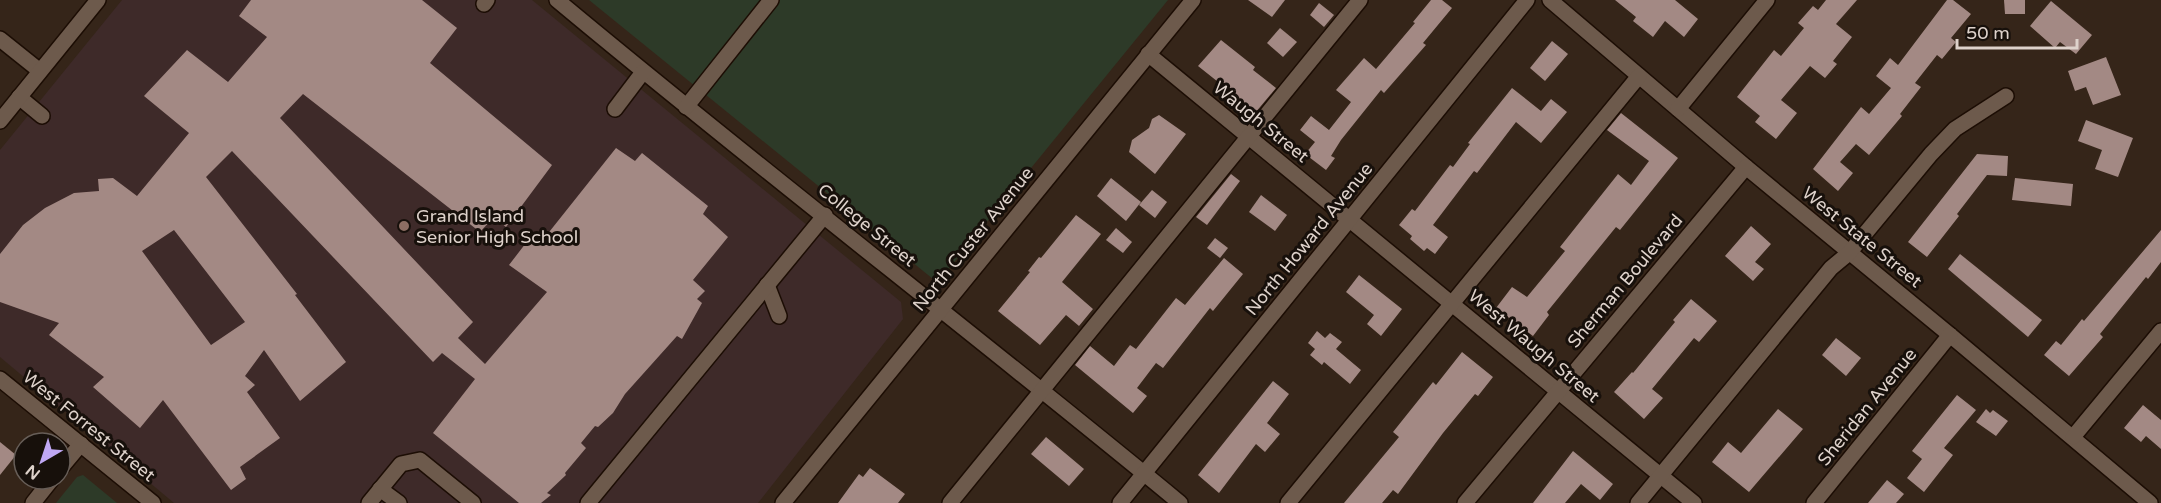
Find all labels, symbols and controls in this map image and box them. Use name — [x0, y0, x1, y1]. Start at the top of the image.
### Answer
scale bar — [1957, 12, 2077, 50]
text: 50 m — [1966, 22, 2010, 44]
street label: Waugh Street — [1209, 77, 1313, 167]
street label: North Howard Avenue — [1241, 158, 1377, 320]
street label: North Custer Avenue — [908, 162, 1038, 316]
street label: College Street — [813, 179, 921, 271]
street label: West State Street — [1797, 182, 1927, 292]
place label: Grand Island Senior High School — [416, 205, 578, 248]
street label: Sherman Boulevard — [1563, 210, 1687, 352]
marker: Grand Island Senior High School — [397, 219, 411, 233]
street label: West Waugh Street — [1464, 285, 1604, 407]
street label: Sheridan Avenue — [1813, 344, 1921, 470]
street label: West Forrest Street — [18, 366, 160, 486]
north arrow — [12, 431, 72, 491]
text: N — [22, 460, 44, 484]

